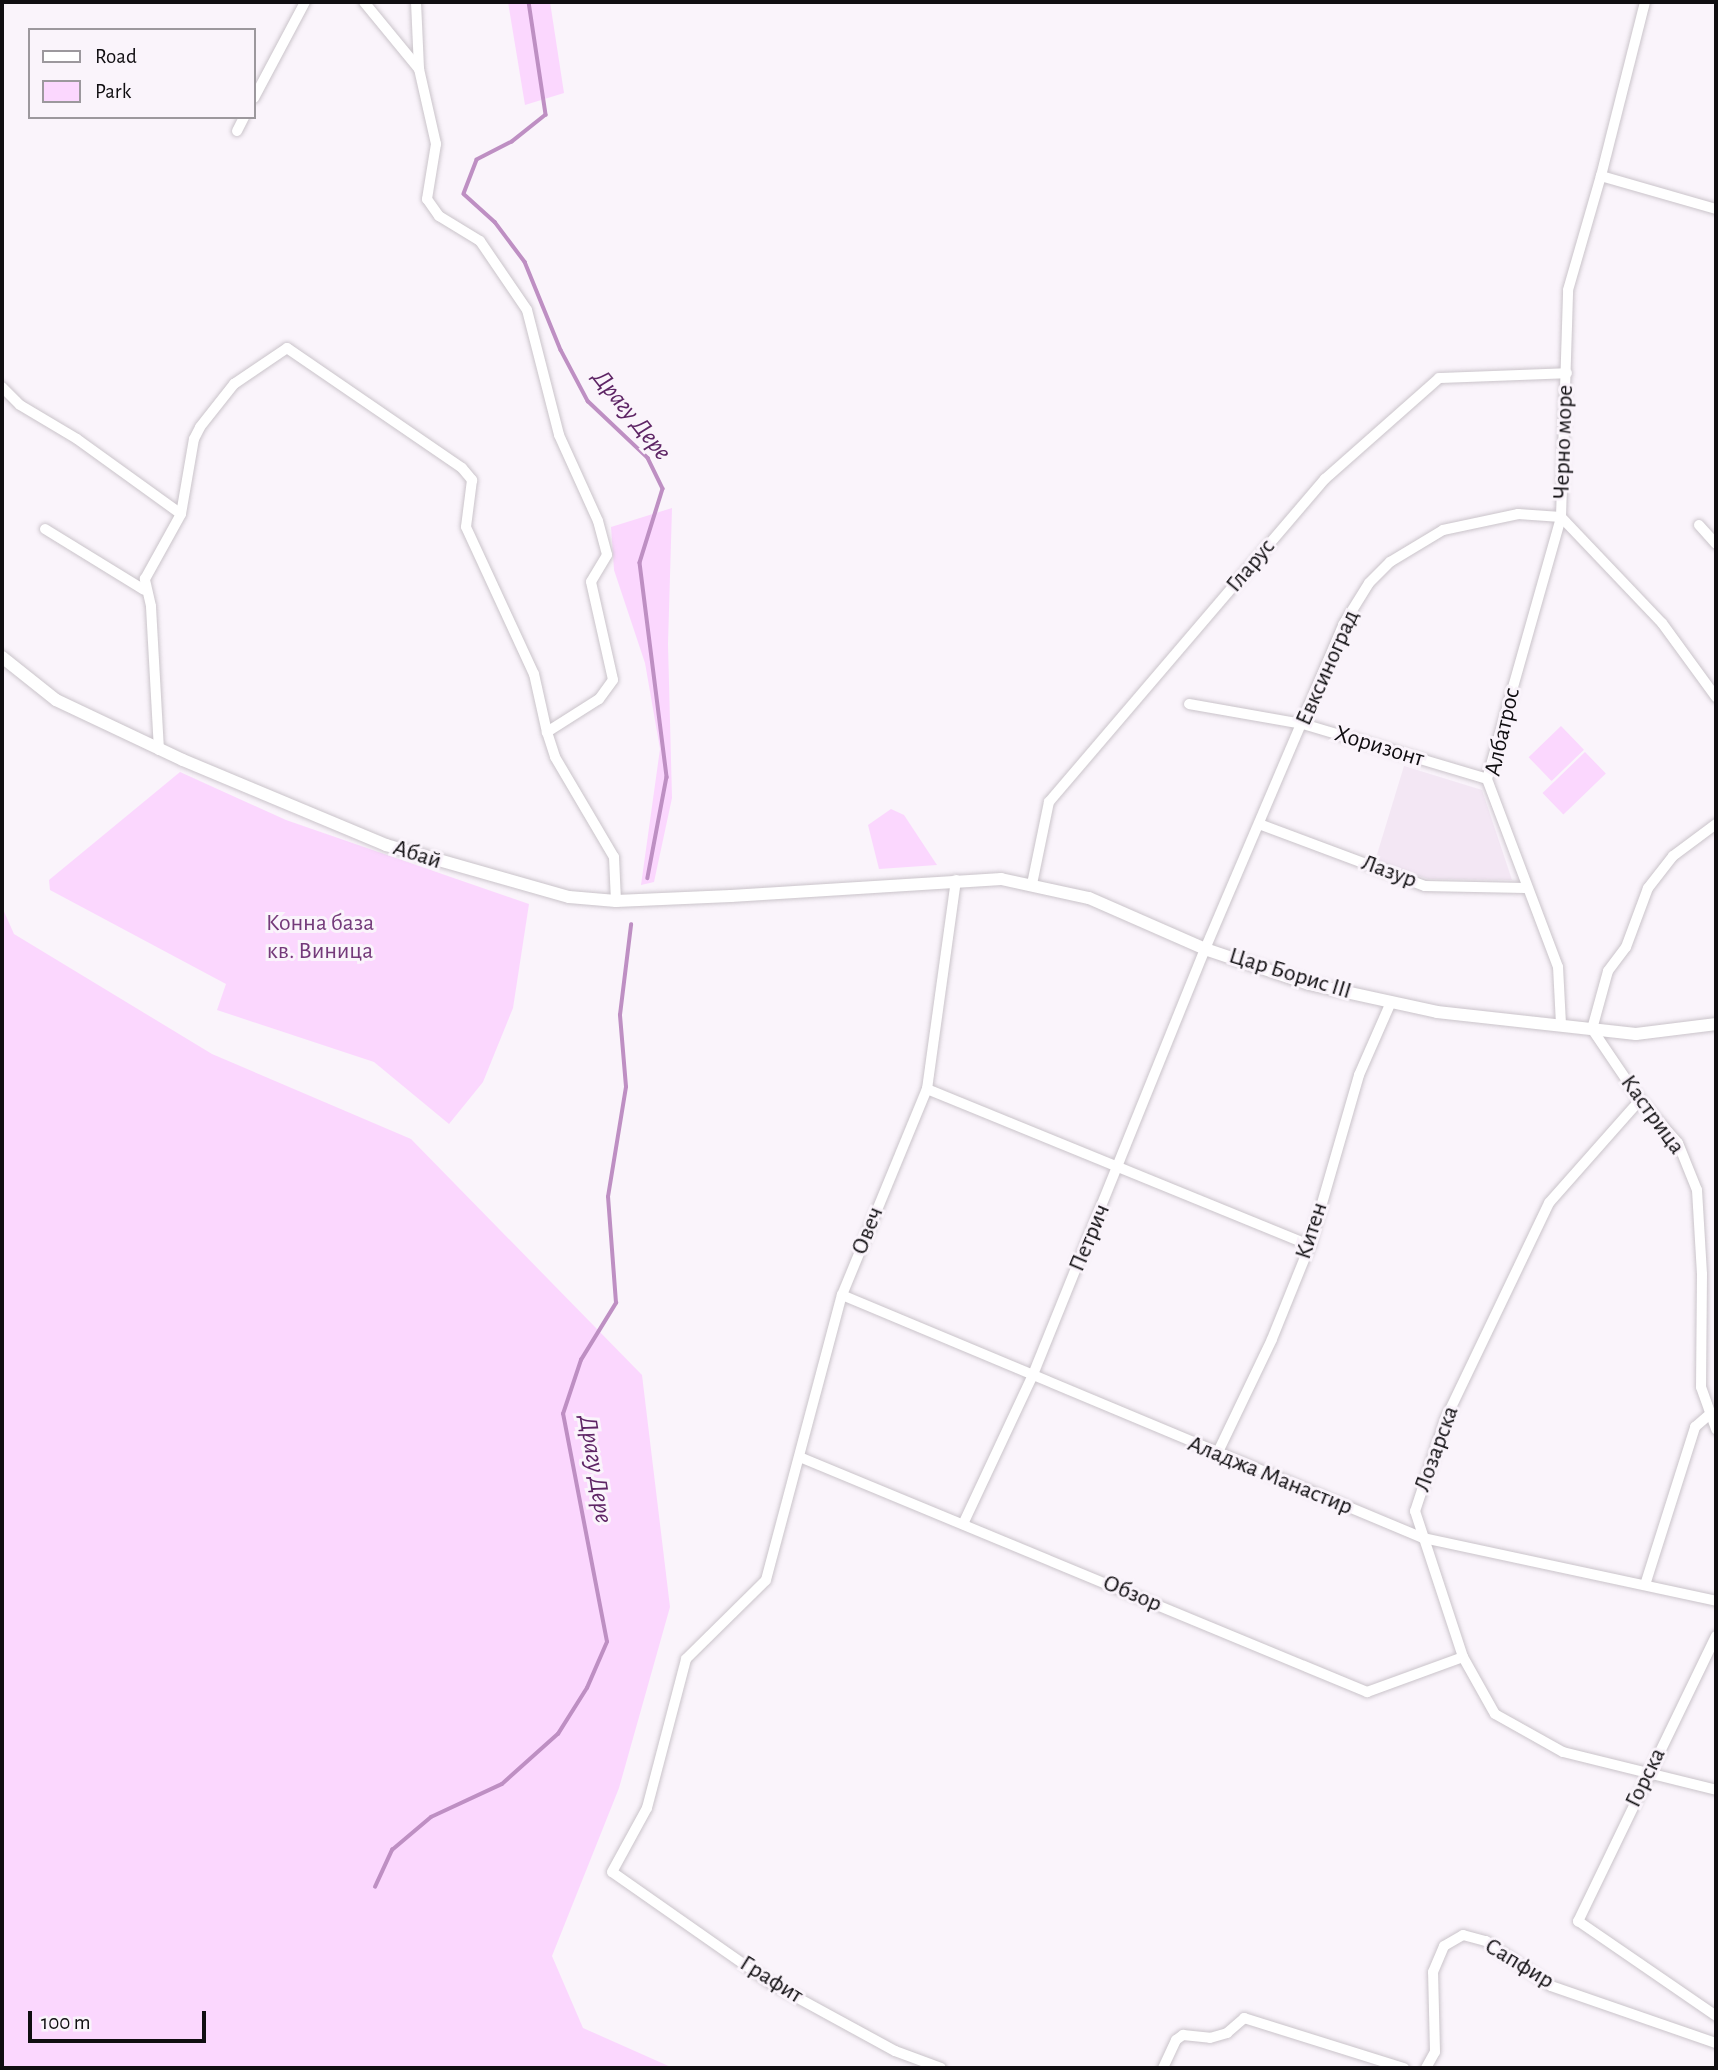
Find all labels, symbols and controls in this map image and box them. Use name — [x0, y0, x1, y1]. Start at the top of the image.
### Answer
legend — [28, 28, 256, 119]
text: Road — [95, 46, 137, 67]
text: Park — [95, 81, 131, 102]
water label: Драгу Дере — [585, 363, 677, 467]
street label: Черно море — [1548, 384, 1580, 500]
street label: Гларус — [1220, 533, 1282, 599]
street label: Евксиноград — [1290, 606, 1366, 730]
street label: Албатрос — [1479, 685, 1527, 779]
street label: Хоризонт — [1331, 720, 1427, 774]
street label: Абай — [389, 834, 445, 876]
street label: Лазур — [1357, 849, 1421, 895]
park label: Конна база кв. Виница — [266, 910, 374, 966]
street label: Цар Борис III — [1225, 942, 1355, 1006]
street label: Кастрица — [1613, 1070, 1691, 1160]
street label: Китен — [1289, 1199, 1335, 1263]
street label: Петрич — [1063, 1200, 1117, 1276]
street label: Овеч — [845, 1203, 891, 1259]
street label: Лозарска — [1408, 1402, 1466, 1496]
water label: Драгу Дере — [571, 1413, 619, 1525]
street label: Аладжа Манастир — [1183, 1430, 1357, 1522]
street label: Обзор — [1098, 1569, 1166, 1619]
street label: Горска — [1619, 1743, 1673, 1813]
street label: Сапфир — [1479, 1932, 1559, 1996]
street label: Графит — [734, 1949, 808, 2011]
scale bar — [32, 1996, 210, 2040]
text: 100 m — [41, 2012, 91, 2033]

